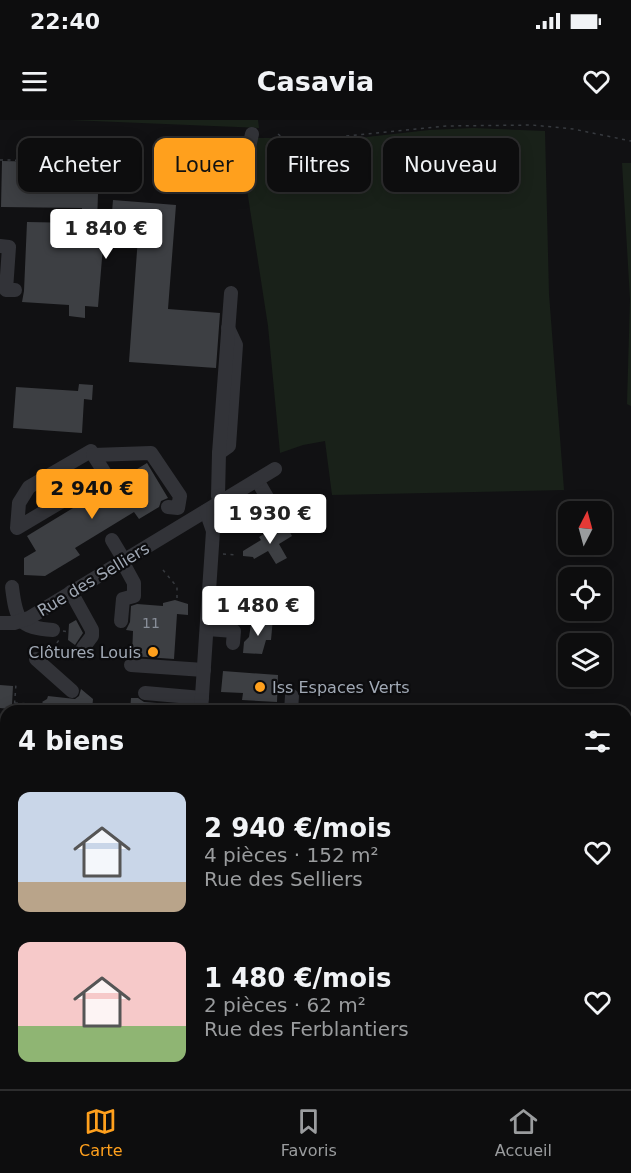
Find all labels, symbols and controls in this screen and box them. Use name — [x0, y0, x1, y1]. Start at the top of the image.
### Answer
text: 22:40 — [30, 9, 100, 34]
icon: menu — [18, 65, 51, 98]
icon: heart — [580, 65, 613, 98]
text: Casavia — [257, 66, 374, 97]
chip: Acheter — [18, 138, 142, 192]
chip: Louer — [154, 138, 255, 192]
chip: Filtres — [267, 138, 371, 192]
chip: Nouveau — [383, 138, 519, 192]
pin: 1 840 € — [51, 209, 161, 260]
text: 1 840 € — [64, 216, 148, 240]
pin: 2 940 € — [37, 469, 147, 520]
text: 2 940 € — [50, 476, 134, 500]
pin: 1 930 € — [215, 494, 325, 545]
text: 1 930 € — [228, 501, 312, 525]
north arrow — [558, 501, 612, 555]
map controls — [558, 501, 612, 687]
street label: Rue des Selliers — [34, 539, 153, 620]
button: locate — [558, 567, 612, 621]
pin: 1 480 € — [203, 586, 313, 637]
text: 1 480 € — [216, 593, 300, 617]
house number: 11 — [142, 615, 160, 631]
button: layers — [558, 633, 612, 687]
place label: Clôtures Louis — [28, 643, 141, 662]
marker: Clôtures Louis — [146, 645, 160, 659]
place label: Iss Espaces Verts — [272, 678, 410, 697]
marker: Iss Espaces Verts — [253, 680, 267, 694]
icon: filters — [581, 725, 614, 758]
text: 4 biens — [18, 726, 124, 756]
text: 2 940 €/mois — [204, 813, 391, 843]
icon: home — [66, 816, 138, 888]
icon: heart — [581, 836, 614, 869]
text: 4 pièces · 152 m² — [204, 843, 378, 867]
text: Rue des Selliers — [204, 867, 363, 891]
text: 1 480 €/mois — [204, 963, 391, 993]
icon: home — [66, 966, 138, 1038]
icon: heart — [581, 986, 614, 1019]
text: 2 pièces · 62 m² — [204, 993, 366, 1017]
text: Rue des Ferblantiers — [204, 1017, 409, 1041]
tab: Carte — [79, 1105, 123, 1160]
tab: Favoris — [281, 1105, 337, 1160]
tab: Accueil — [495, 1105, 552, 1160]

